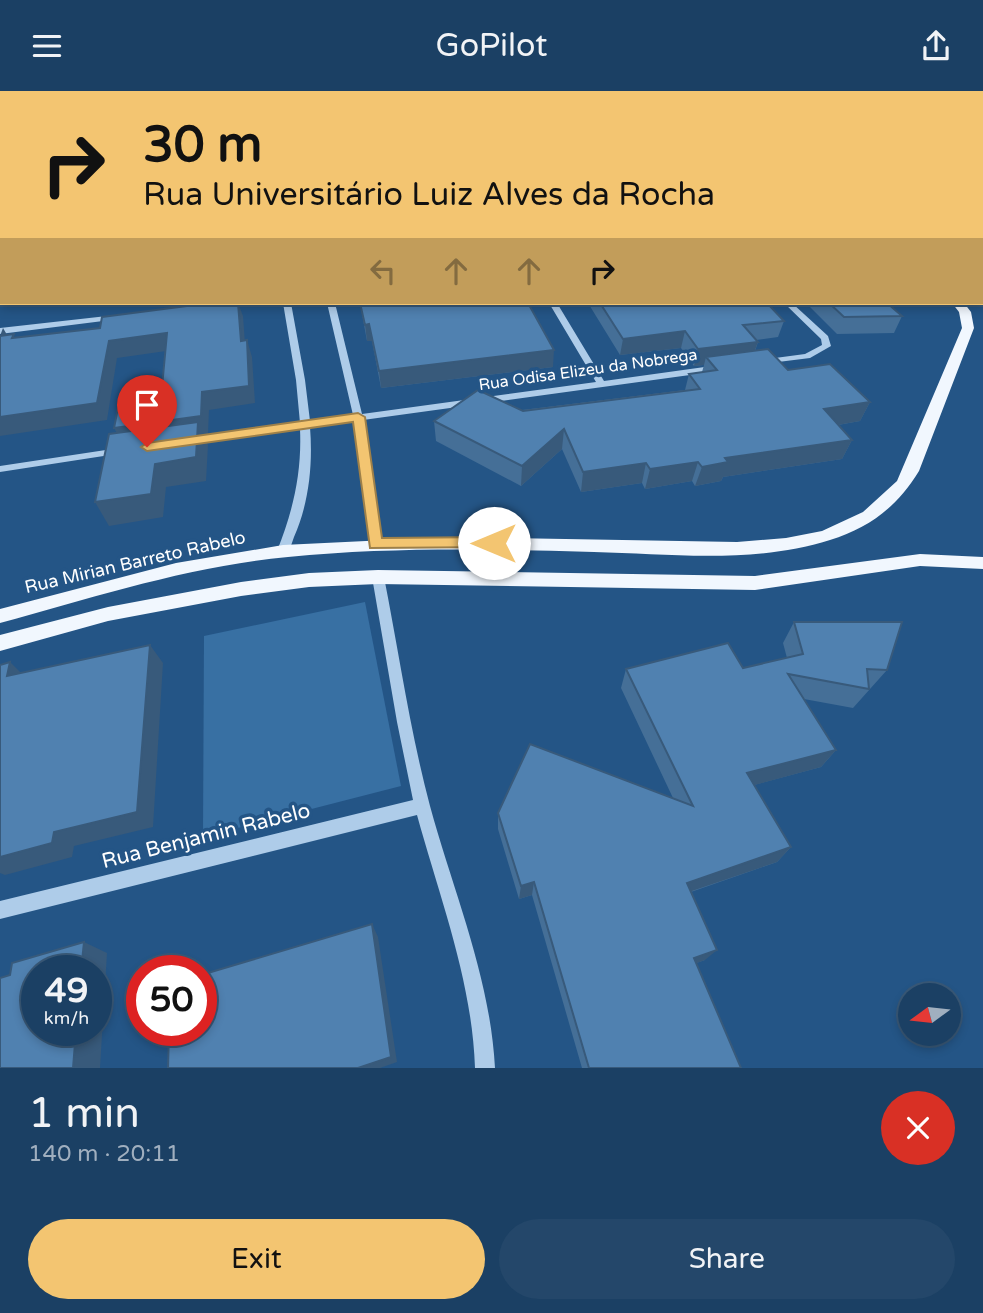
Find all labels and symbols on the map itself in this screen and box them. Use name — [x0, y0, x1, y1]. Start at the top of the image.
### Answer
street label: Rua Odisa Elizeu da Nobrega — [477, 345, 699, 395]
pin — [117, 375, 177, 447]
position arrow — [457, 506, 531, 580]
street label: Rua Mirian Barreto Rabelo — [22, 526, 248, 598]
street label: Rua Benjamin Rabelo — [99, 798, 313, 874]
speed limit sign: 50 — [126, 955, 217, 1046]
north arrow — [898, 983, 961, 1047]

